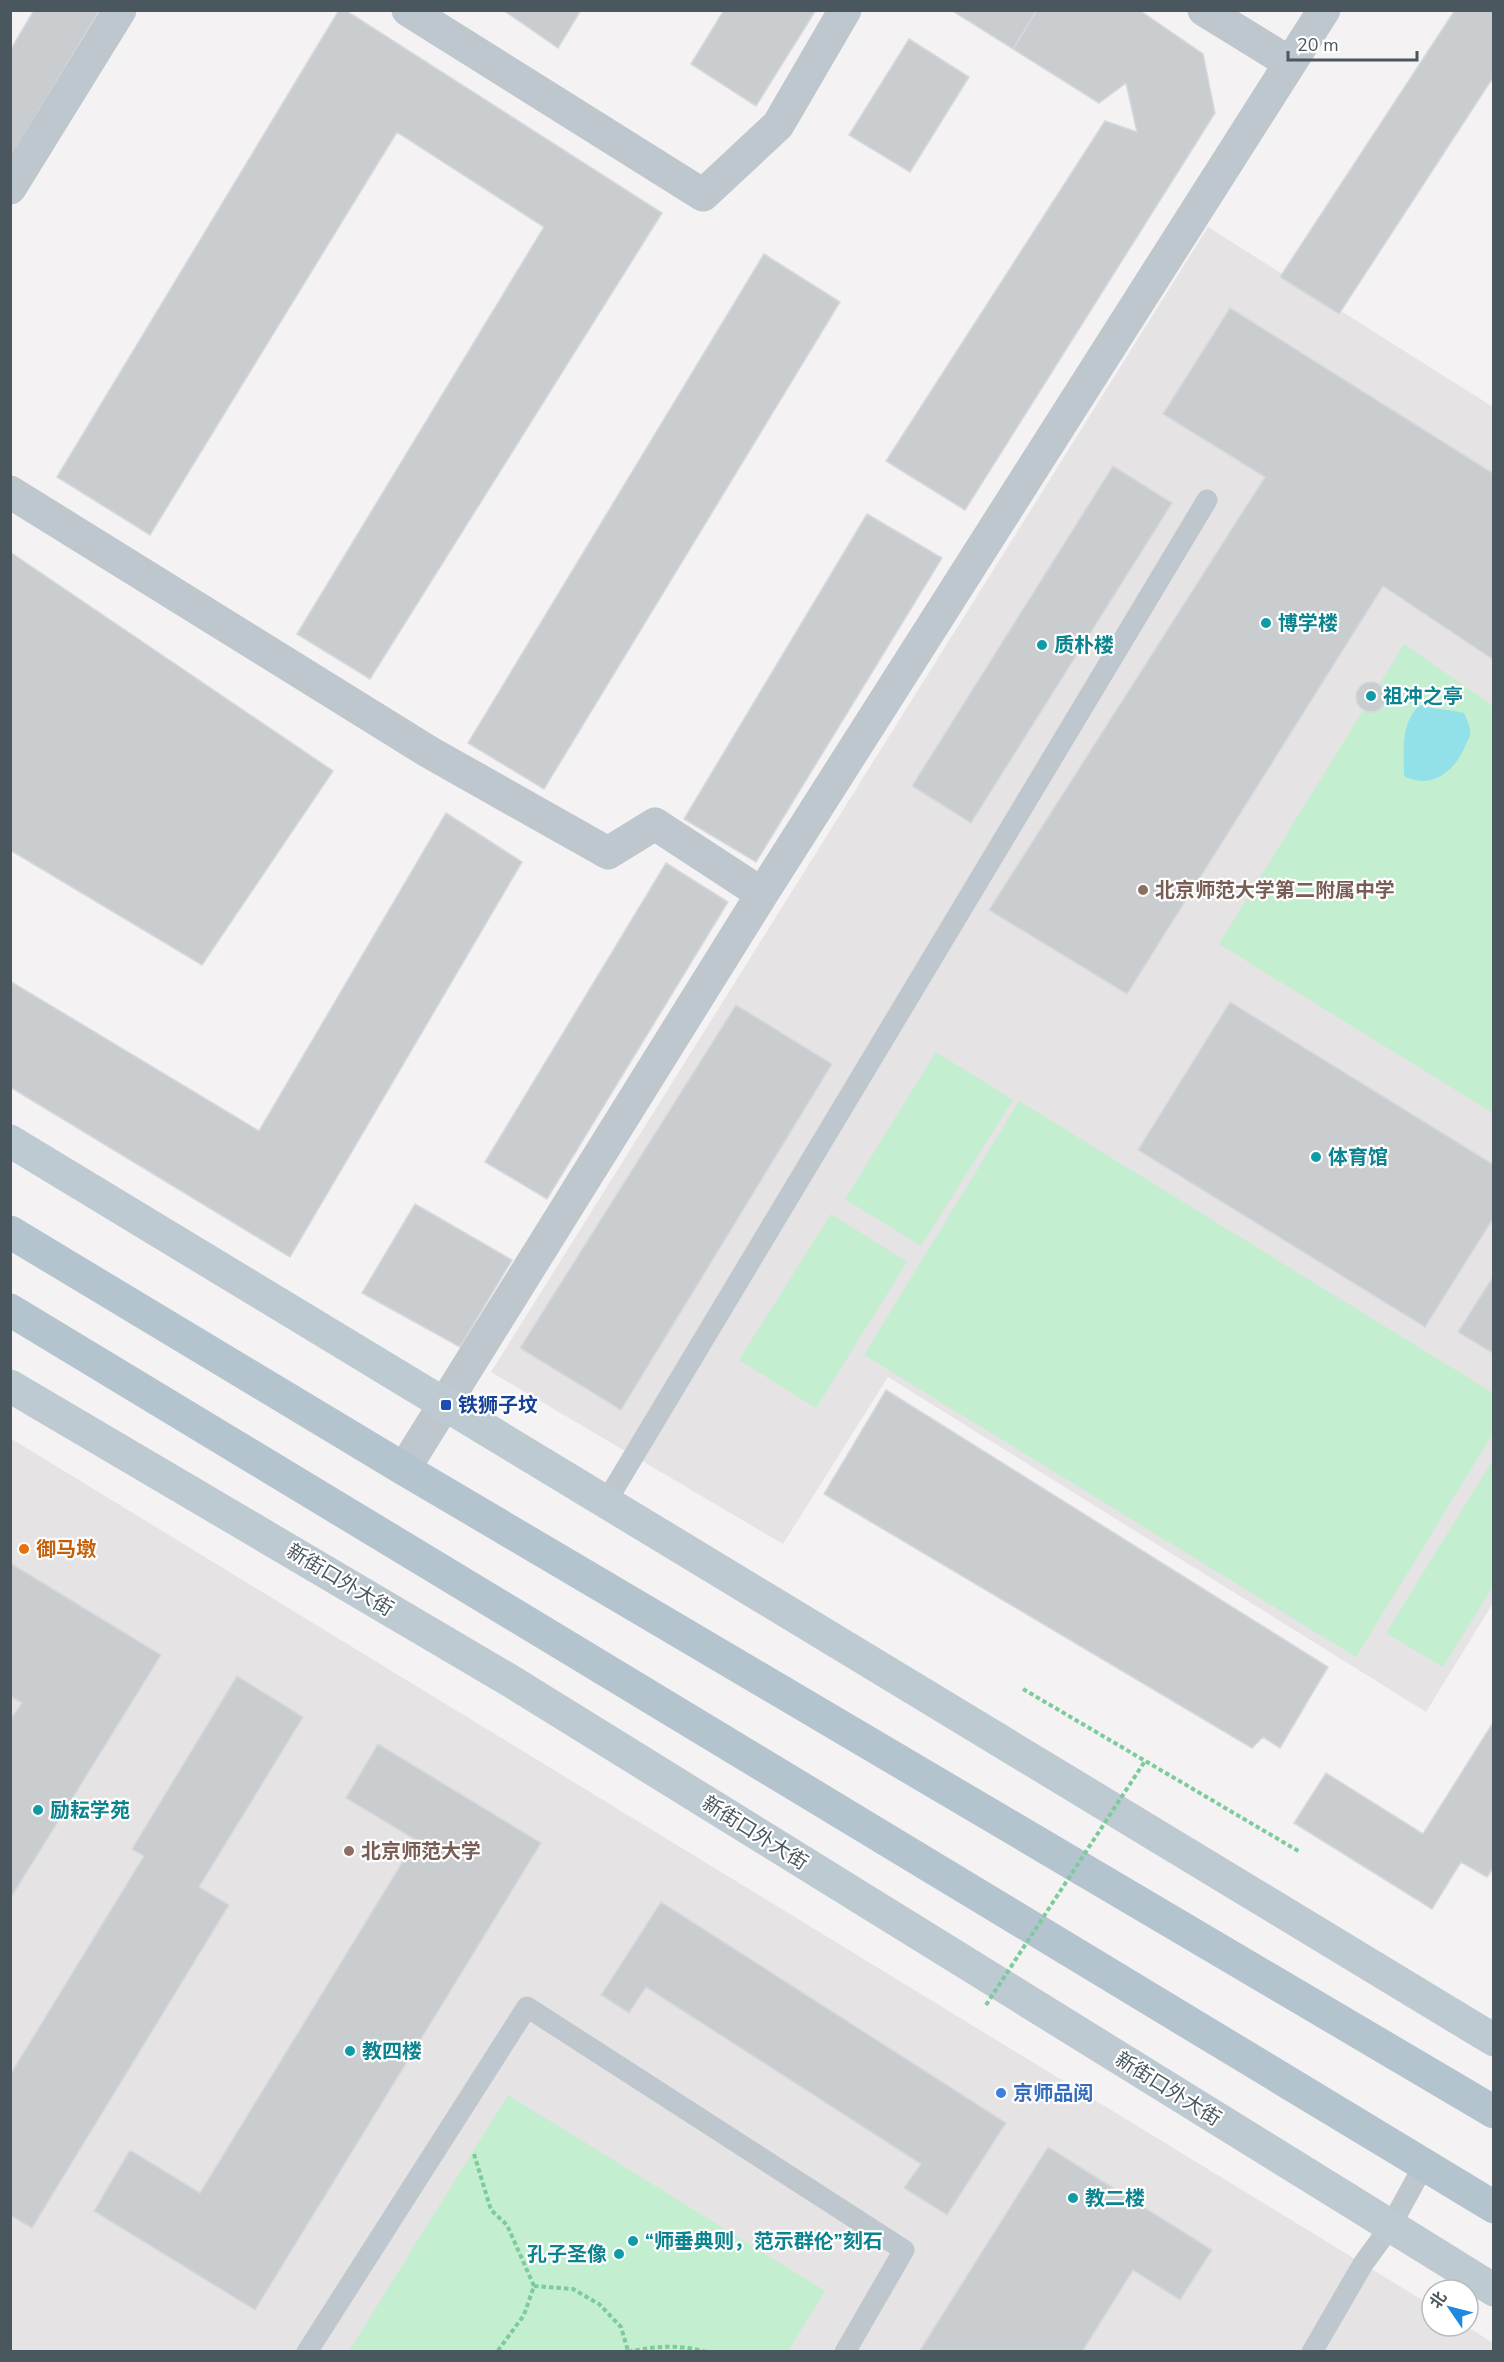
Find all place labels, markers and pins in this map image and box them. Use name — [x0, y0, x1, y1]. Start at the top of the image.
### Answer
place label: 博学楼 — [1278, 610, 1338, 637]
marker: 博学楼 — [1259, 616, 1273, 630]
place label: 质朴楼 — [1054, 632, 1114, 659]
marker: 质朴楼 — [1035, 638, 1049, 652]
place label: 祖冲之亭 — [1383, 683, 1463, 710]
marker: 祖冲之亭 — [1364, 689, 1378, 703]
place label: 北京师范大学第二附属中学 — [1155, 877, 1395, 904]
marker: 北京师范大学第二附属中学 — [1136, 883, 1150, 897]
place label: 体育馆 — [1328, 1144, 1388, 1171]
marker: 体育馆 — [1309, 1150, 1323, 1164]
place label: 铁狮子坟 — [458, 1392, 538, 1419]
marker: 铁狮子坟 — [439, 1398, 453, 1412]
place label: 御马墩 — [36, 1536, 96, 1563]
marker: 御马墩 — [17, 1542, 31, 1556]
place label: 励耘学苑 — [50, 1797, 130, 1824]
marker: 励耘学苑 — [31, 1803, 45, 1817]
place label: 北京师范大学 — [361, 1838, 481, 1865]
marker: 北京师范大学 — [342, 1844, 356, 1858]
place label: 教四楼 — [362, 2038, 422, 2065]
marker: 教四楼 — [343, 2044, 357, 2058]
place label: 京师品阅 — [1013, 2080, 1093, 2107]
marker: 京师品阅 — [994, 2086, 1008, 2100]
place label: 教二楼 — [1085, 2185, 1145, 2212]
marker: 教二楼 — [1066, 2191, 1080, 2205]
place label: “师垂典则，范示群伦”刻石 — [645, 2228, 883, 2255]
marker: “师垂典则，范示群伦”刻石 — [626, 2234, 640, 2248]
place label: 孔子圣像 — [527, 2241, 607, 2268]
marker: 孔子圣像 — [612, 2247, 626, 2261]

